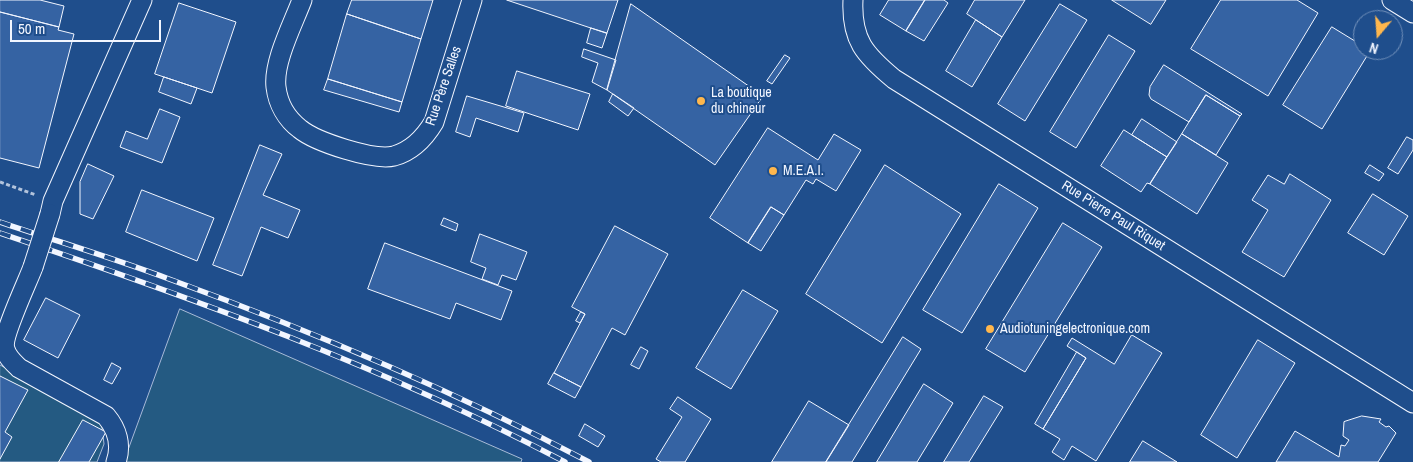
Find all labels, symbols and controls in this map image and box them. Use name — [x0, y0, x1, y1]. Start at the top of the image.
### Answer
scale bar — [12, 10, 164, 42]
north arrow — [1353, 10, 1403, 60]
text: 50 m — [18, 18, 45, 39]
text: N — [1367, 38, 1380, 58]
street label: Rue Père Salles — [423, 44, 465, 128]
place label: La boutique du chineur — [711, 85, 772, 118]
marker: La boutique du chineur — [695, 95, 707, 107]
place label: M.E.A.I. — [783, 163, 824, 179]
marker: M.E.A.I. — [767, 165, 779, 177]
street label: Rue Pierre Paul Riquet — [1058, 177, 1168, 255]
place label: Audiotuningelectronique.com — [1000, 321, 1150, 337]
marker: Audiotuningelectronique.com — [984, 323, 996, 335]

